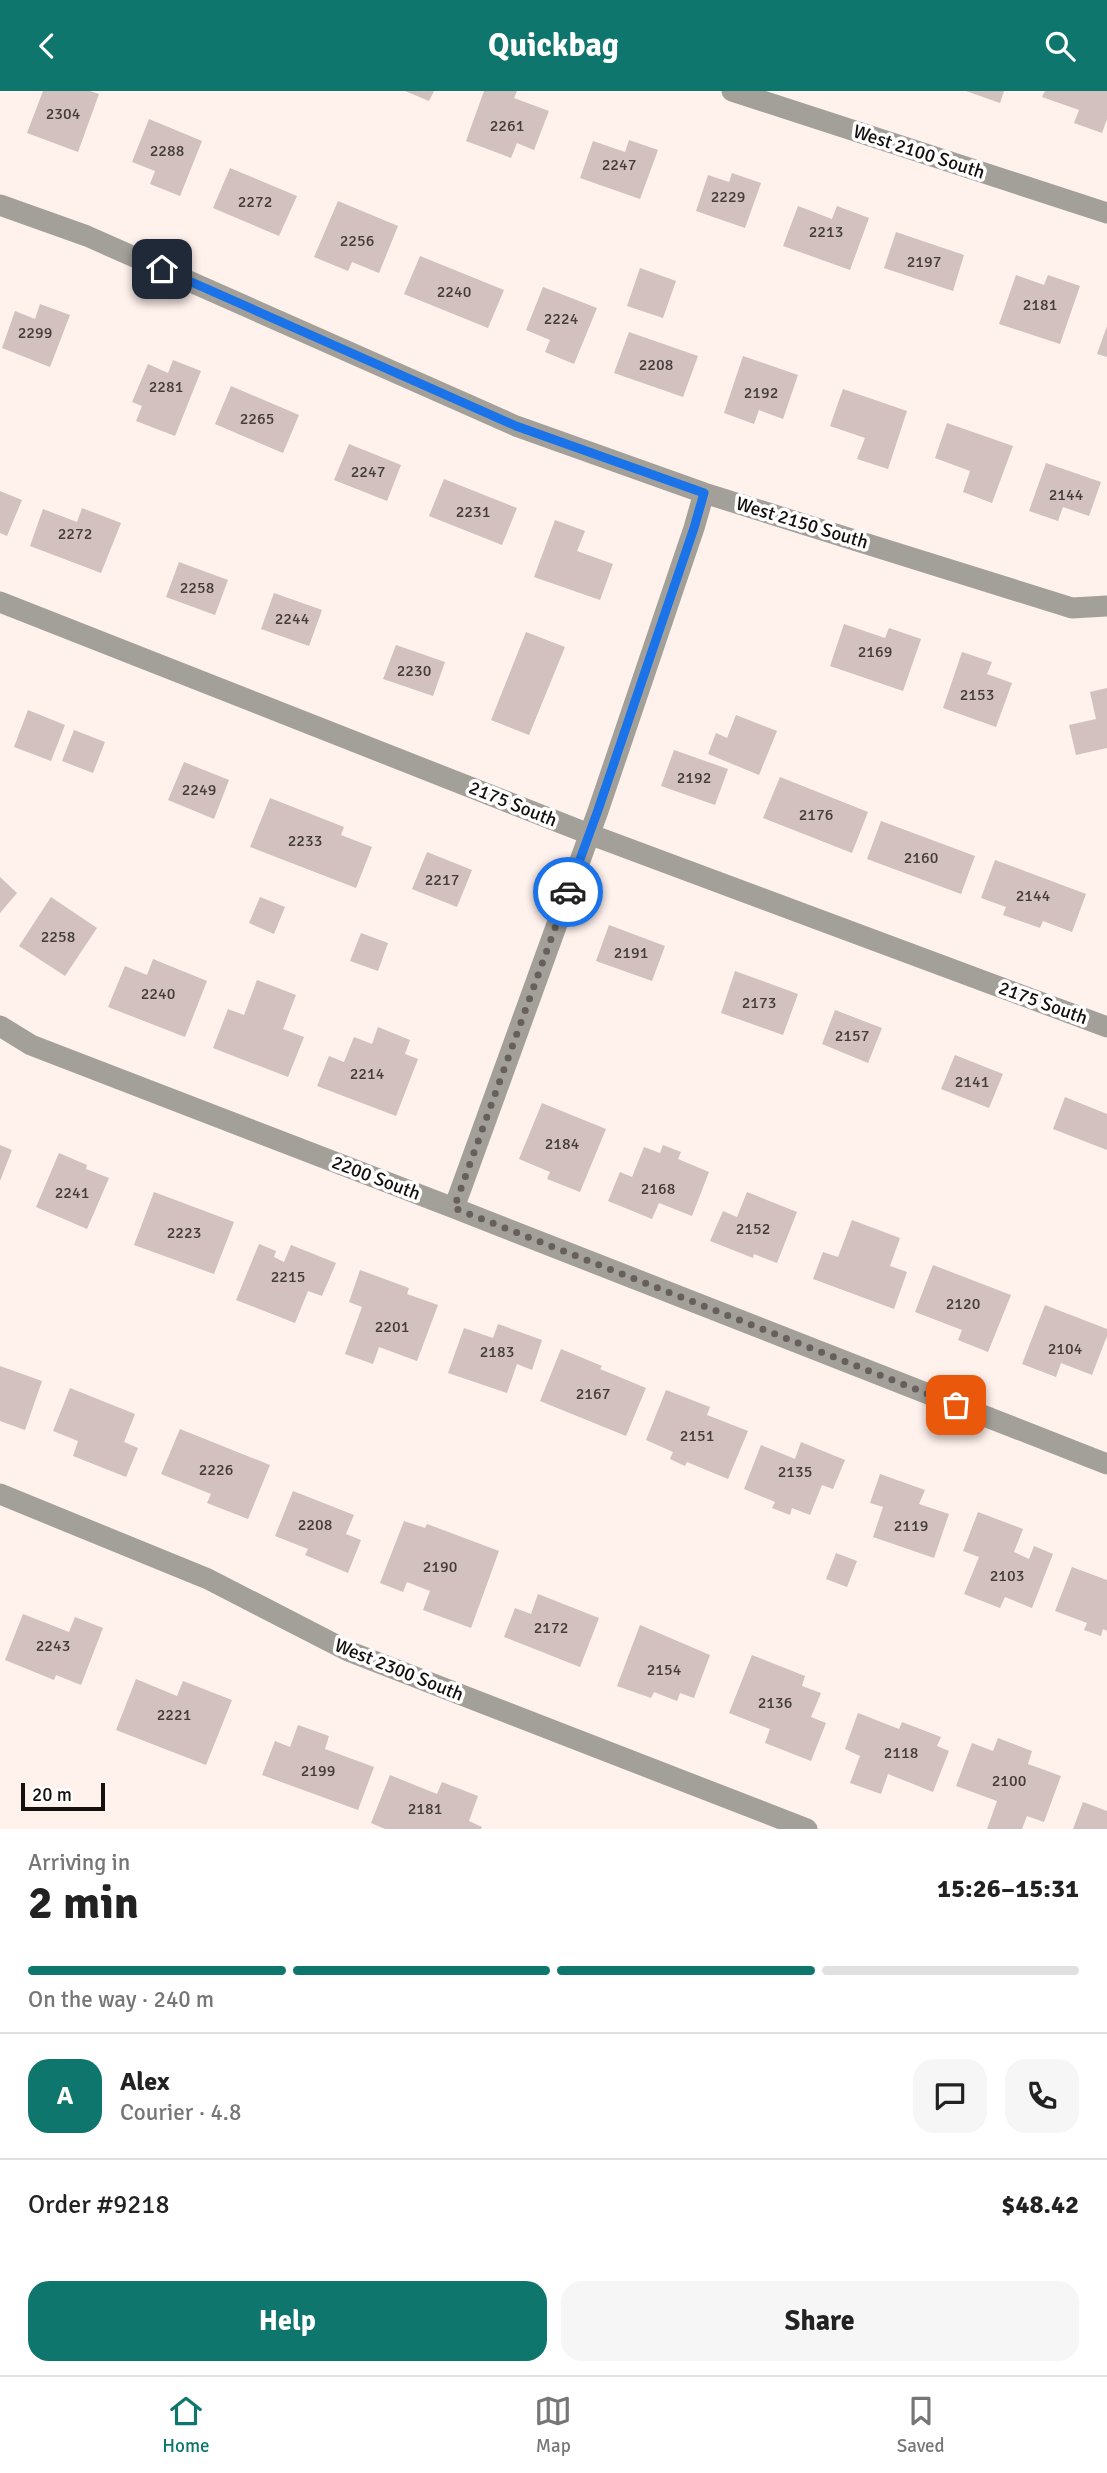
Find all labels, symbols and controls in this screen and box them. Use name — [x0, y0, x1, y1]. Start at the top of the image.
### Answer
text: Quickbag — [488, 26, 619, 65]
icon: back — [28, 27, 66, 65]
icon: search — [1041, 27, 1079, 65]
house number: 2304 — [46, 104, 81, 124]
house number: 2261 — [490, 116, 524, 136]
street label: West 2100 South — [850, 119, 988, 185]
house number: 2288 — [150, 141, 184, 161]
house number: 2247 — [602, 155, 636, 175]
house number: 2229 — [711, 187, 745, 207]
house number: 2272 — [238, 192, 272, 212]
house number: 2213 — [809, 222, 843, 242]
house number: 2256 — [340, 231, 374, 251]
pin — [132, 239, 192, 299]
icon: home — [143, 250, 181, 288]
house number: 2197 — [907, 252, 941, 272]
house number: 2240 — [437, 282, 471, 302]
house number: 2181 — [1023, 295, 1057, 315]
house number: 2224 — [544, 309, 579, 329]
house number: 2299 — [18, 323, 52, 343]
house number: 2208 — [639, 355, 673, 375]
house number: 2281 — [149, 377, 183, 397]
house number: 2192 — [744, 383, 778, 403]
house number: 2265 — [240, 409, 274, 429]
house number: 2247 — [351, 462, 385, 482]
house number: 2144 — [1049, 485, 1084, 505]
street label: West 2150 South — [733, 491, 871, 555]
house number: 2231 — [456, 502, 490, 522]
house number: 2272 — [58, 524, 92, 544]
house number: 2258 — [180, 578, 214, 598]
house number: 2244 — [275, 609, 310, 629]
house number: 2169 — [858, 642, 892, 662]
house number: 2230 — [397, 661, 431, 681]
house number: 2153 — [960, 685, 994, 705]
house number: 2192 — [677, 768, 711, 788]
street label: 2175 South — [465, 775, 561, 833]
house number: 2249 — [182, 780, 216, 800]
house number: 2176 — [799, 805, 833, 825]
house number: 2233 — [288, 831, 322, 851]
house number: 2160 — [904, 848, 938, 868]
courier — [533, 857, 603, 927]
house number: 2217 — [425, 870, 459, 890]
icon: car — [549, 873, 587, 911]
house number: 2144 — [1016, 886, 1051, 906]
house number: 2258 — [41, 927, 75, 947]
house number: 2191 — [614, 943, 648, 963]
street label: 2175 South — [995, 976, 1091, 1030]
house number: 2240 — [141, 984, 175, 1004]
house number: 2173 — [742, 993, 776, 1013]
house number: 2157 — [835, 1026, 869, 1046]
house number: 2214 — [350, 1064, 385, 1084]
house number: 2141 — [955, 1072, 989, 1092]
house number: 2184 — [545, 1134, 580, 1154]
street label: 2200 South — [328, 1150, 424, 1206]
house number: 2168 — [641, 1179, 675, 1199]
house number: 2241 — [55, 1183, 89, 1203]
house number: 2152 — [736, 1219, 770, 1239]
house number: 2223 — [167, 1223, 201, 1243]
house number: 2215 — [271, 1267, 305, 1287]
house number: 2120 — [946, 1294, 980, 1314]
house number: 2201 — [375, 1317, 409, 1337]
house number: 2104 — [1048, 1339, 1083, 1359]
house number: 2183 — [480, 1342, 514, 1362]
pin — [926, 1375, 986, 1435]
house number: 2167 — [576, 1384, 610, 1404]
icon: bag — [937, 1386, 975, 1424]
house number: 2151 — [680, 1426, 714, 1446]
house number: 2226 — [199, 1460, 233, 1480]
house number: 2135 — [778, 1462, 812, 1482]
house number: 2208 — [298, 1515, 332, 1535]
house number: 2119 — [894, 1516, 928, 1536]
house number: 2190 — [423, 1557, 457, 1577]
house number: 2103 — [990, 1566, 1024, 1586]
house number: 2172 — [534, 1618, 568, 1638]
street label: West 2300 South — [331, 1633, 467, 1707]
house number: 2243 — [36, 1636, 70, 1656]
house number: 2154 — [647, 1660, 682, 1680]
house number: 2136 — [758, 1693, 792, 1713]
house number: 2221 — [157, 1705, 191, 1725]
house number: 2118 — [884, 1743, 918, 1763]
house number: 2199 — [301, 1761, 335, 1781]
house number: 2100 — [992, 1771, 1026, 1791]
scale bar — [21, 1780, 105, 1812]
text: 20 m — [32, 1783, 72, 1807]
house number: 2181 — [408, 1799, 442, 1819]
text: Arriving in — [28, 1848, 130, 1877]
text: 15:26–15:31 — [937, 1873, 1079, 1905]
text: 2 min — [28, 1875, 139, 1931]
text: On the way · 240 m — [28, 1985, 214, 2014]
button: chat — [913, 2059, 987, 2133]
button: phone — [1005, 2059, 1079, 2133]
text: Alex — [120, 2066, 170, 2098]
text: A — [57, 2080, 73, 2112]
text: Courier · 4.8 — [120, 2098, 241, 2127]
text: Order #9218 — [28, 2189, 169, 2221]
text: $48.42 — [1001, 2189, 1079, 2221]
button: Help — [28, 2281, 547, 2361]
button: Share — [561, 2281, 1079, 2361]
tab: Home — [162, 2392, 210, 2458]
tab: Map — [534, 2392, 572, 2458]
tab: Saved — [897, 2392, 945, 2458]

